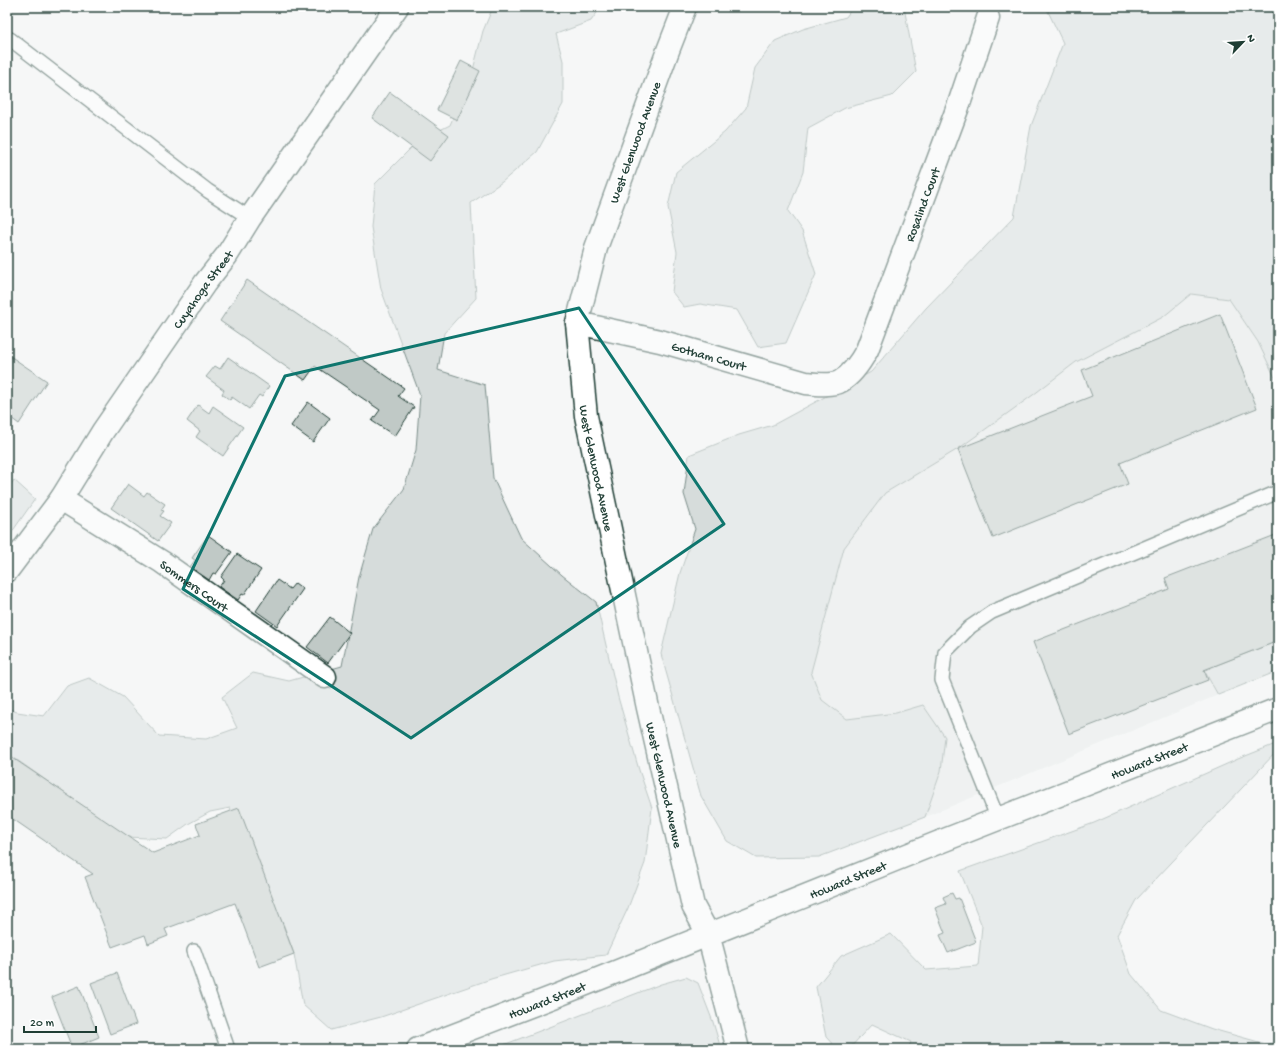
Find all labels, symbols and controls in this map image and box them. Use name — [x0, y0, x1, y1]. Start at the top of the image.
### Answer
north arrow — [1223, 22, 1263, 62]
text: N — [1243, 33, 1257, 44]
street label: West Glenwood Avenue — [607, 80, 665, 206]
street label: Rosalind Court — [903, 164, 945, 244]
street label: Cuyahoga Street — [171, 247, 239, 332]
street label: Gotham Court — [669, 340, 749, 376]
street label: West Glenwood Avenue — [575, 405, 615, 533]
street label: Sommers Court — [156, 558, 232, 617]
street label: West Glenwood Avenue — [641, 721, 685, 850]
street label: Howard Street — [1109, 740, 1192, 784]
street label: Howard Street — [808, 858, 891, 903]
street label: Howard Street — [507, 979, 590, 1023]
scale bar — [24, 1008, 96, 1034]
text: 20 m — [30, 1017, 55, 1031]

